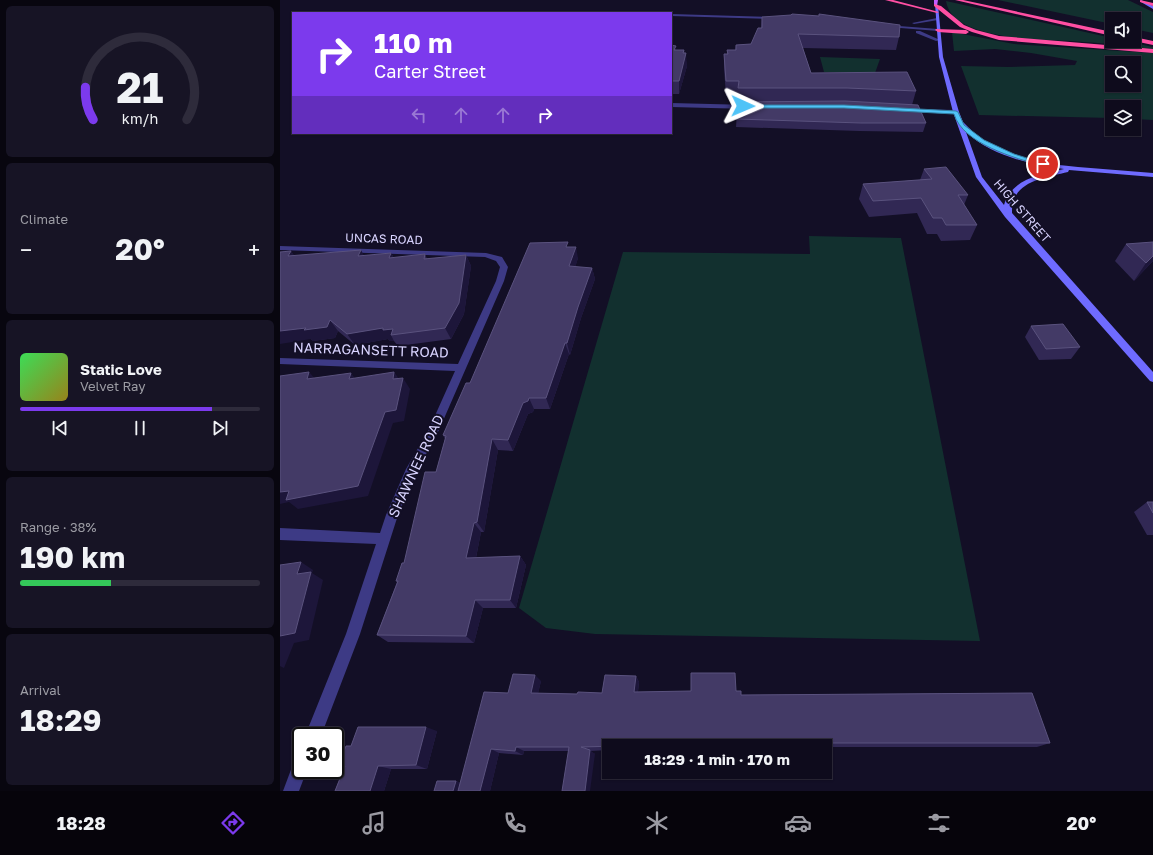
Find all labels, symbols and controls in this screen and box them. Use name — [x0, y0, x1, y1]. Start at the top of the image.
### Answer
map controls — [1105, 12, 1141, 136]
button: sound — [1105, 12, 1141, 48]
text: 110 m — [374, 26, 453, 59]
icon: right — [308, 28, 360, 80]
button: search — [1105, 56, 1141, 92]
text: Carter Street — [374, 60, 486, 82]
text: 21 — [117, 61, 163, 111]
position arrow — [722, 85, 764, 127]
button: layers — [1105, 100, 1141, 136]
icon: left — [408, 104, 430, 126]
icon: ahead — [450, 104, 472, 126]
icon: ahead — [492, 104, 514, 126]
icon: right — [534, 104, 556, 126]
text: km/h — [122, 109, 158, 126]
pin — [1026, 147, 1060, 181]
icon: arrive — [1032, 153, 1054, 175]
street label: HIGH STREET — [991, 176, 1054, 246]
text: Climate — [20, 211, 68, 227]
street label: UNCAS ROAD — [345, 230, 423, 247]
text: 20° — [115, 231, 165, 267]
text: − — [20, 236, 32, 263]
text: + — [248, 236, 260, 263]
street label: NARRAGANSETT ROAD — [293, 338, 449, 361]
text: Static Love — [80, 360, 162, 378]
text: Velvet Ray — [80, 378, 145, 394]
street label: SHAWNEE ROAD — [384, 412, 447, 520]
icon: previous — [49, 417, 71, 439]
icon: pause — [129, 417, 151, 439]
icon: next — [209, 417, 231, 439]
text: Range · 38% — [20, 519, 96, 535]
text: 190 km — [20, 539, 125, 575]
text: Arrival — [20, 682, 61, 698]
text: 18:29 — [20, 702, 102, 738]
speed limit sign: 30 — [292, 727, 344, 779]
text: 18:29 · 1 min · 170 m — [644, 750, 790, 768]
icon: directions — [219, 809, 247, 837]
icon: music — [360, 809, 388, 837]
icon: phone — [501, 809, 529, 837]
icon: climate — [643, 809, 671, 837]
icon: car — [784, 809, 812, 837]
icon: filters — [925, 809, 953, 837]
text: 18:28 — [57, 812, 106, 834]
text: 20° — [1067, 812, 1096, 834]

